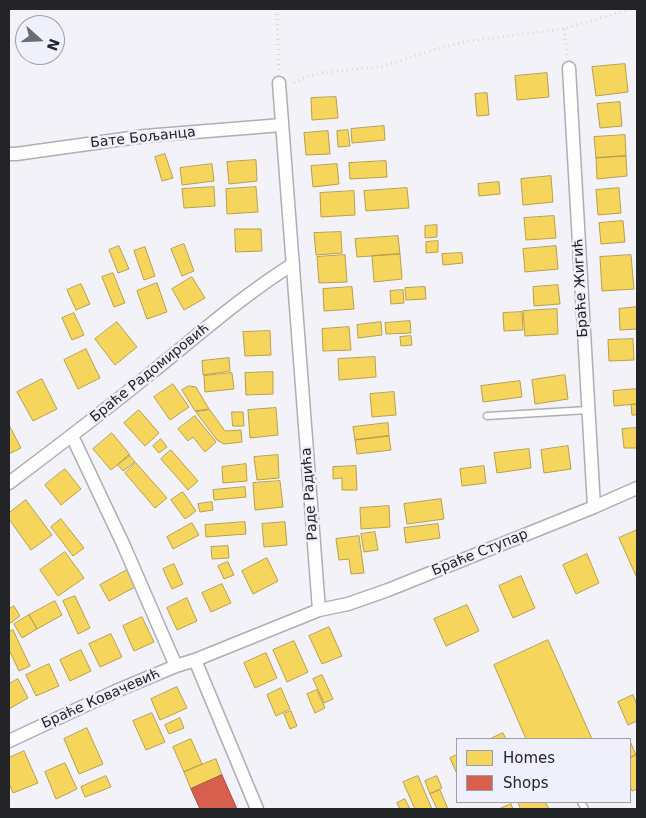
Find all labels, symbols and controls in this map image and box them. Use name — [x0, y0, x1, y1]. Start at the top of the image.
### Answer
north arrow — [15, 15, 65, 65]
text: N — [44, 37, 63, 53]
street label: Бате Бољанца — [89, 124, 197, 152]
street label: Браће Жигић — [570, 238, 592, 338]
street label: Браће Радомировић — [87, 320, 213, 426]
street label: Раде Радића — [298, 447, 322, 541]
street label: Браће Ступар — [430, 526, 530, 580]
street label: Браће Ковачевић — [39, 665, 163, 733]
legend — [456, 738, 631, 803]
text: Homes — [503, 749, 555, 767]
text: Shops — [503, 774, 549, 792]

